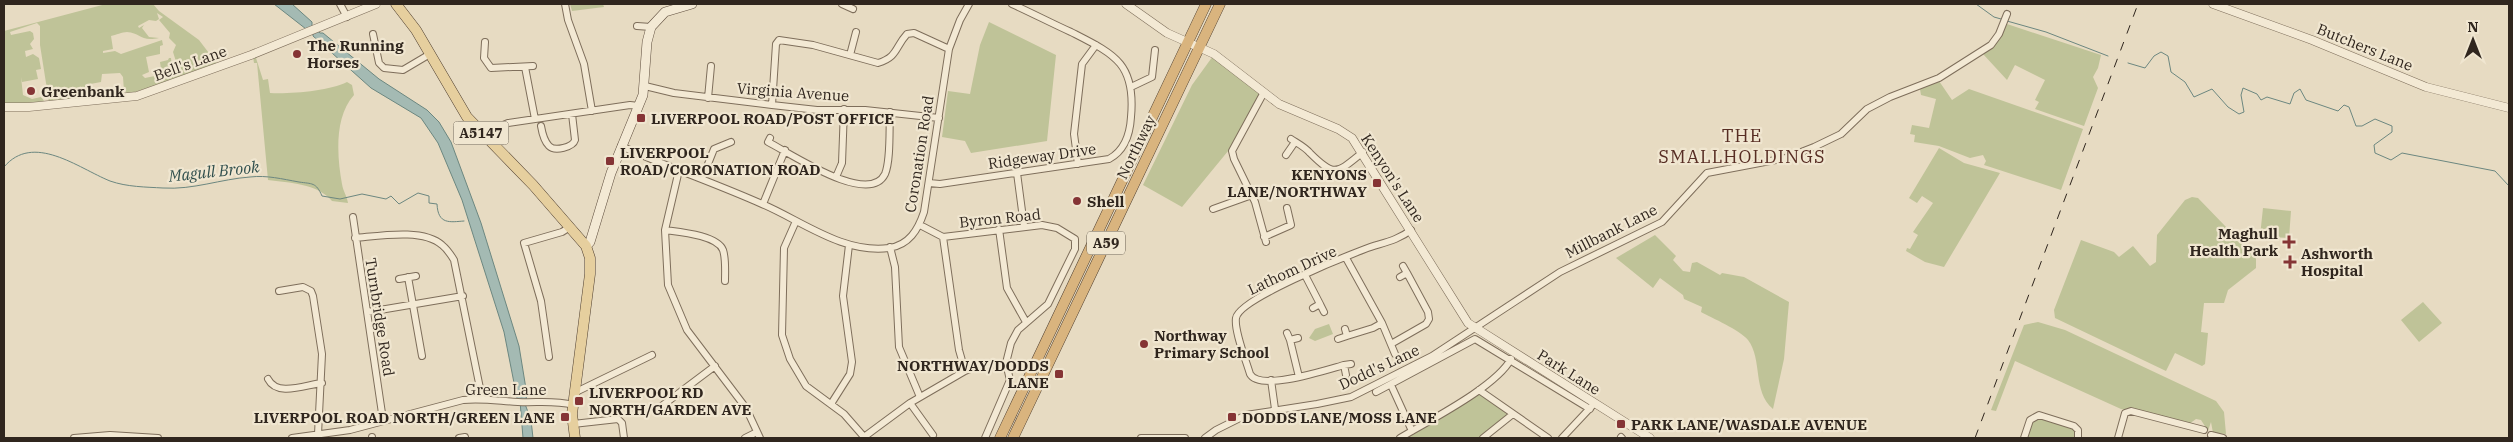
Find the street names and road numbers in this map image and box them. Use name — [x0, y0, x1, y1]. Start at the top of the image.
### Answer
street label: Butchers Lane — [2314, 19, 2416, 75]
street label: Bell's Lane — [151, 41, 229, 85]
street label: Virginia Avenue — [736, 79, 850, 105]
street label: Coronation Road — [900, 94, 938, 214]
street label: Northway — [1112, 112, 1160, 182]
road number: A5147 — [454, 122, 508, 144]
street label: Kenyon's Lane — [1357, 130, 1429, 226]
street label: Ridgeway Drive — [987, 139, 1097, 173]
street label: Millbank Lane — [1562, 200, 1660, 262]
street label: Byron Road — [958, 204, 1042, 232]
road number: A59 — [1087, 232, 1125, 254]
street label: Lathom Drive — [1245, 241, 1339, 299]
street label: Turnbridge Road — [361, 256, 399, 378]
street label: Dodd's Lane — [1336, 340, 1422, 394]
street label: Park Lane — [1534, 345, 1604, 399]
street label: Green Lane — [465, 380, 547, 399]

